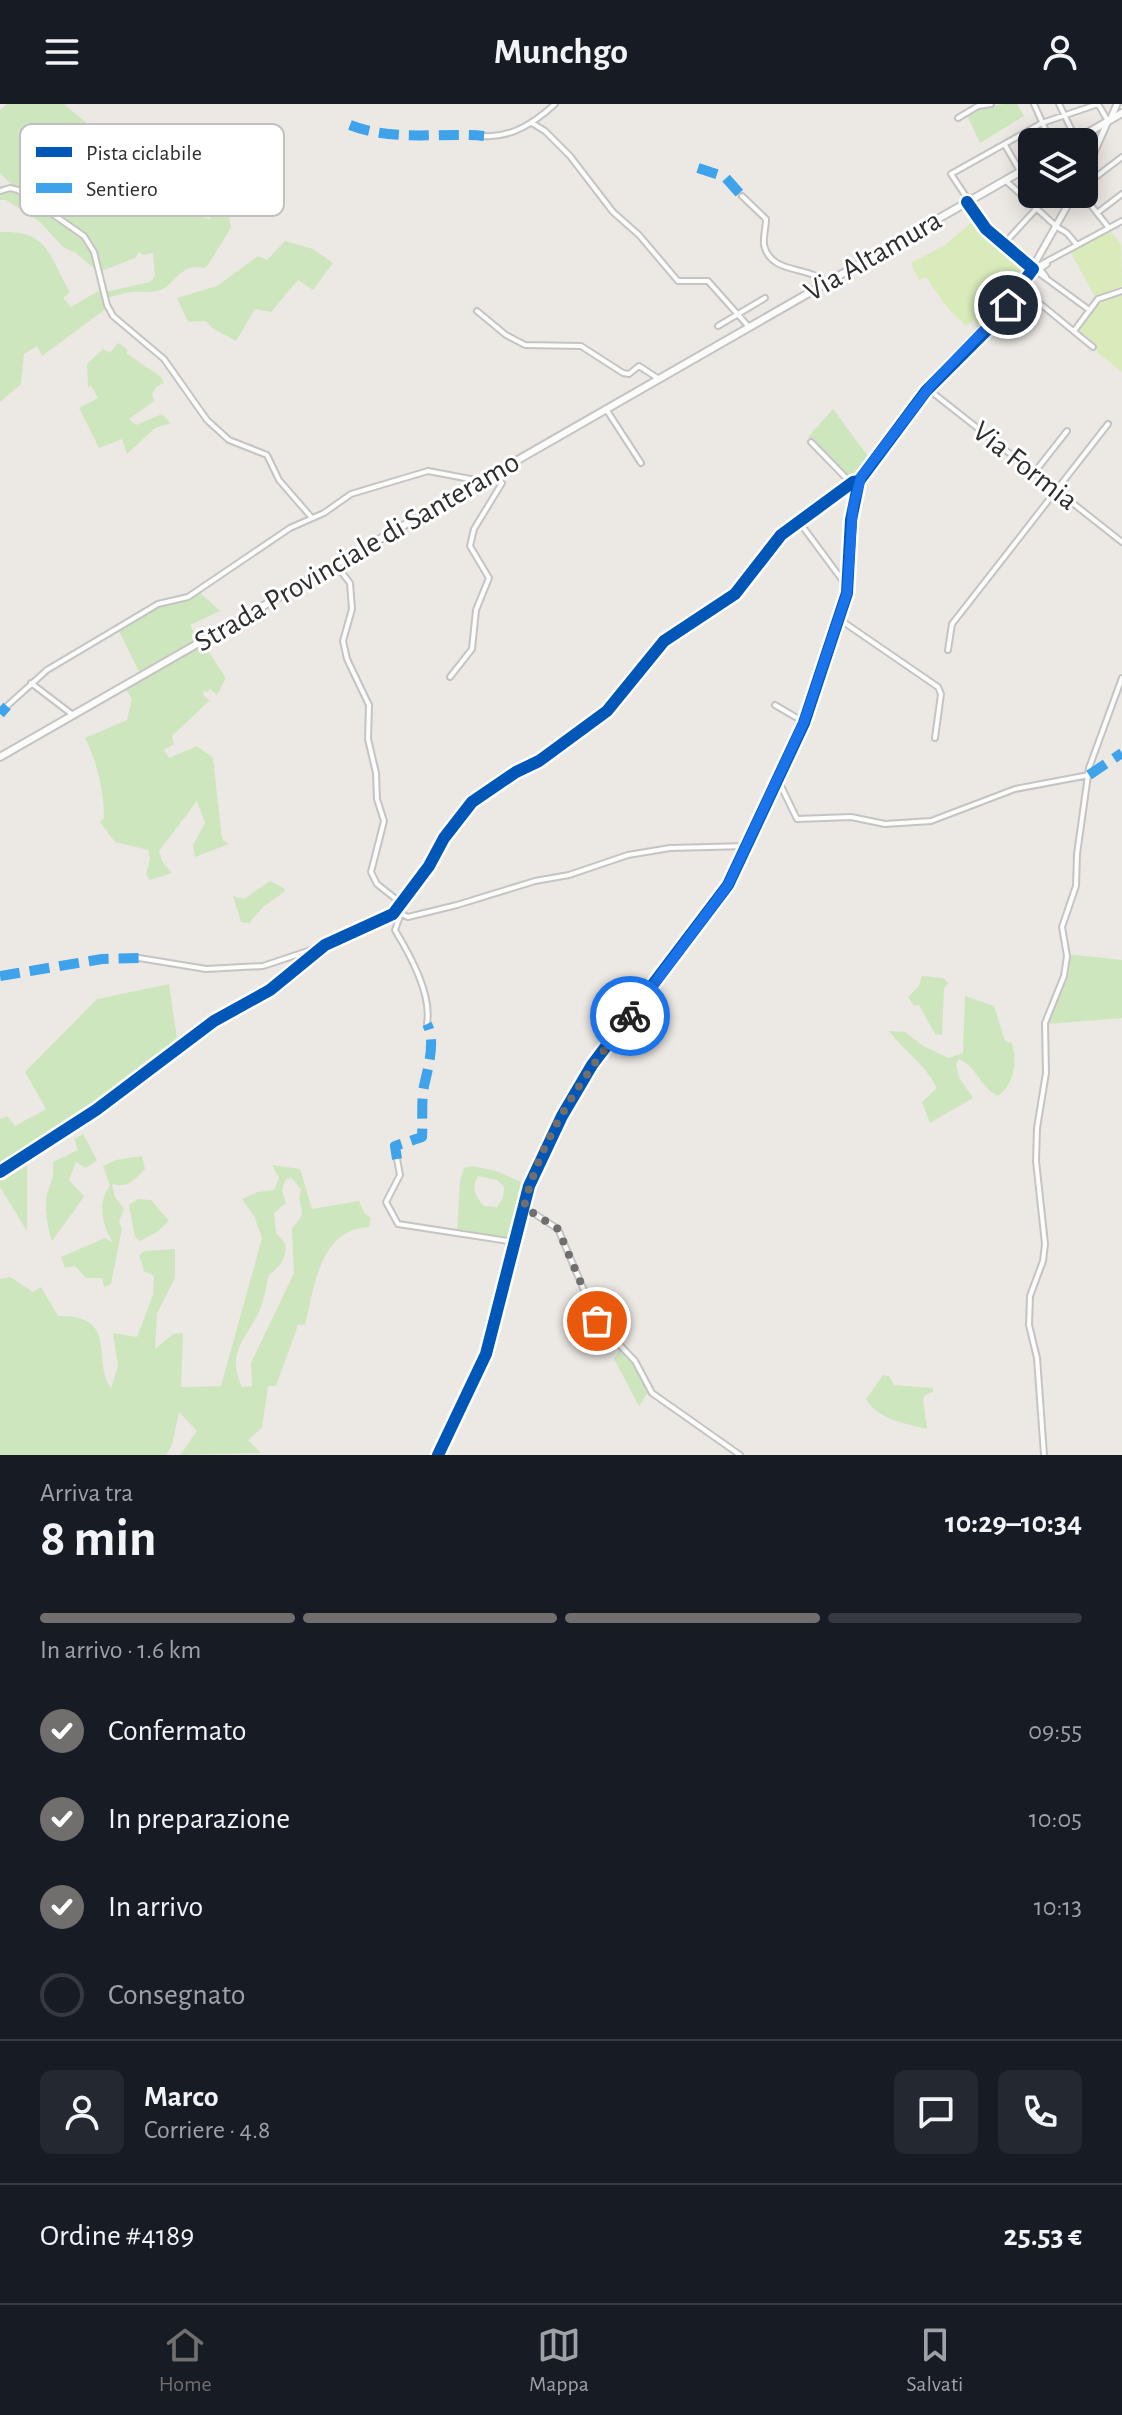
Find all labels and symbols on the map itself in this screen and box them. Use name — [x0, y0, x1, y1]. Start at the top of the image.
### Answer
legend — [20, 124, 284, 216]
text: Pista ciclabile — [86, 142, 202, 164]
text: Sentiero — [86, 178, 158, 200]
street label: Via Altamura — [799, 205, 947, 307]
pin — [974, 271, 1042, 339]
street label: Via Formia — [967, 416, 1083, 516]
street label: Strada Provinciale di Santeramo — [189, 447, 525, 657]
courier — [590, 976, 670, 1056]
pin — [563, 1287, 631, 1355]

